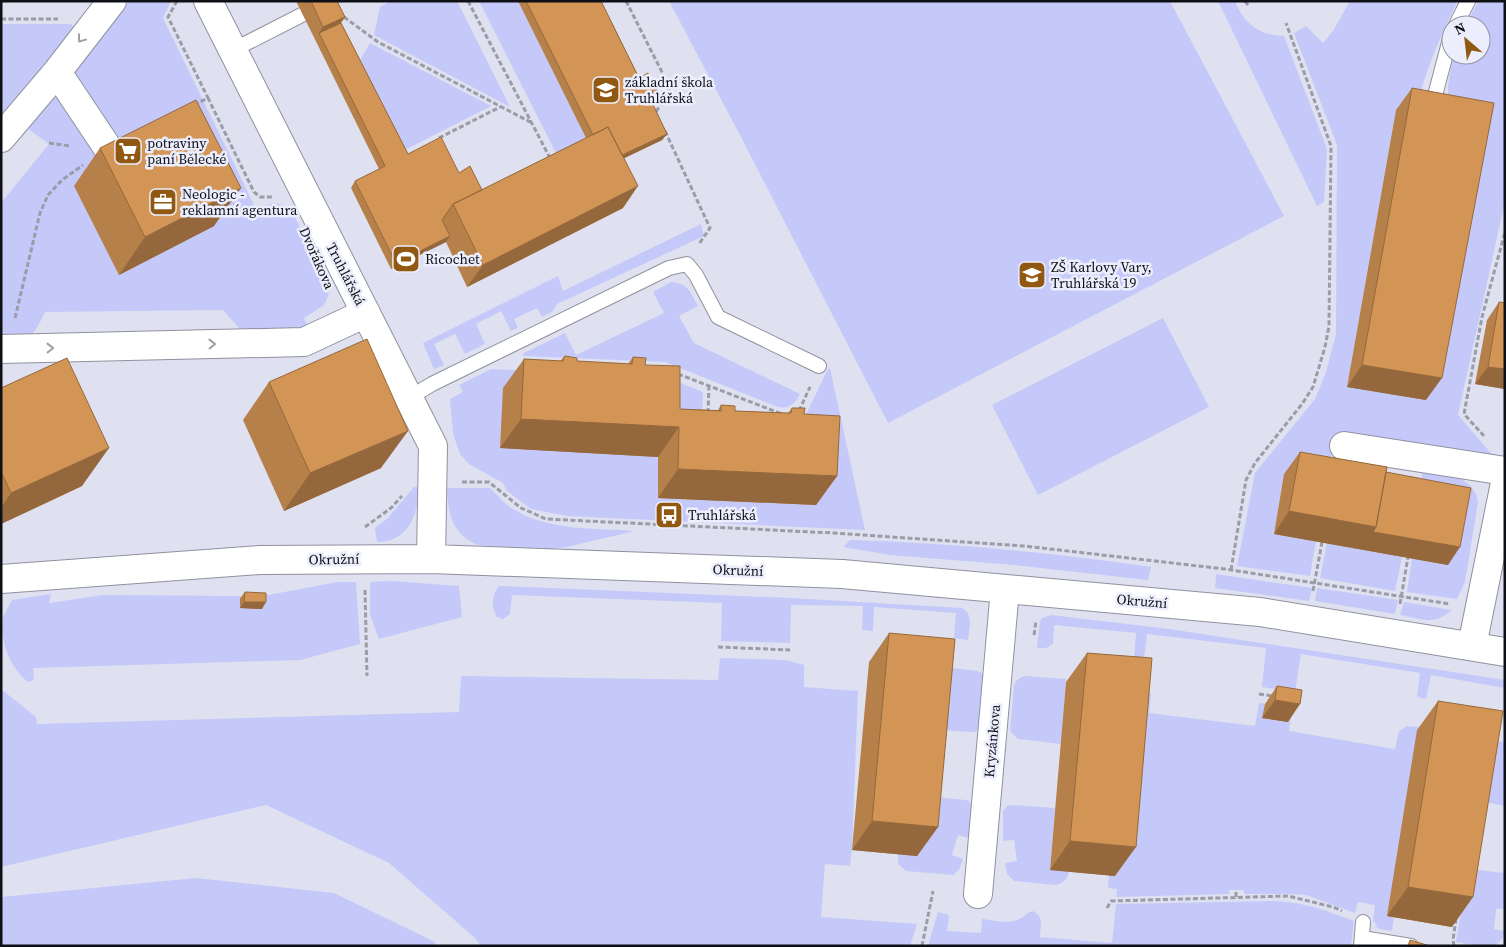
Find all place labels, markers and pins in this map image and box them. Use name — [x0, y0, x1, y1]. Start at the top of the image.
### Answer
place label: základní škola Truhlářská — [625, 72, 714, 108]
school or university icon: základní škola Truhlářská — [591, 75, 621, 105]
place label: potraviny paní Bělecké — [147, 133, 226, 169]
supermarket icon: potraviny paní Bělecké — [113, 136, 143, 166]
place label: Neologic - reklamní agentura — [182, 184, 298, 220]
office icon: Neologic - reklamní agentura — [148, 187, 178, 217]
sports icon: Ricochet — [391, 244, 421, 274]
place label: Ricochet — [425, 249, 480, 269]
place label: ZŠ Karlovy Vary, Truhlářská 19 — [1051, 257, 1152, 293]
school or university icon: ZŠ Karlovy Vary, Truhlářská 19 — [1017, 260, 1047, 290]
bus stop icon: Truhlářská — [654, 500, 684, 530]
place label: Truhlářská — [688, 505, 757, 525]

